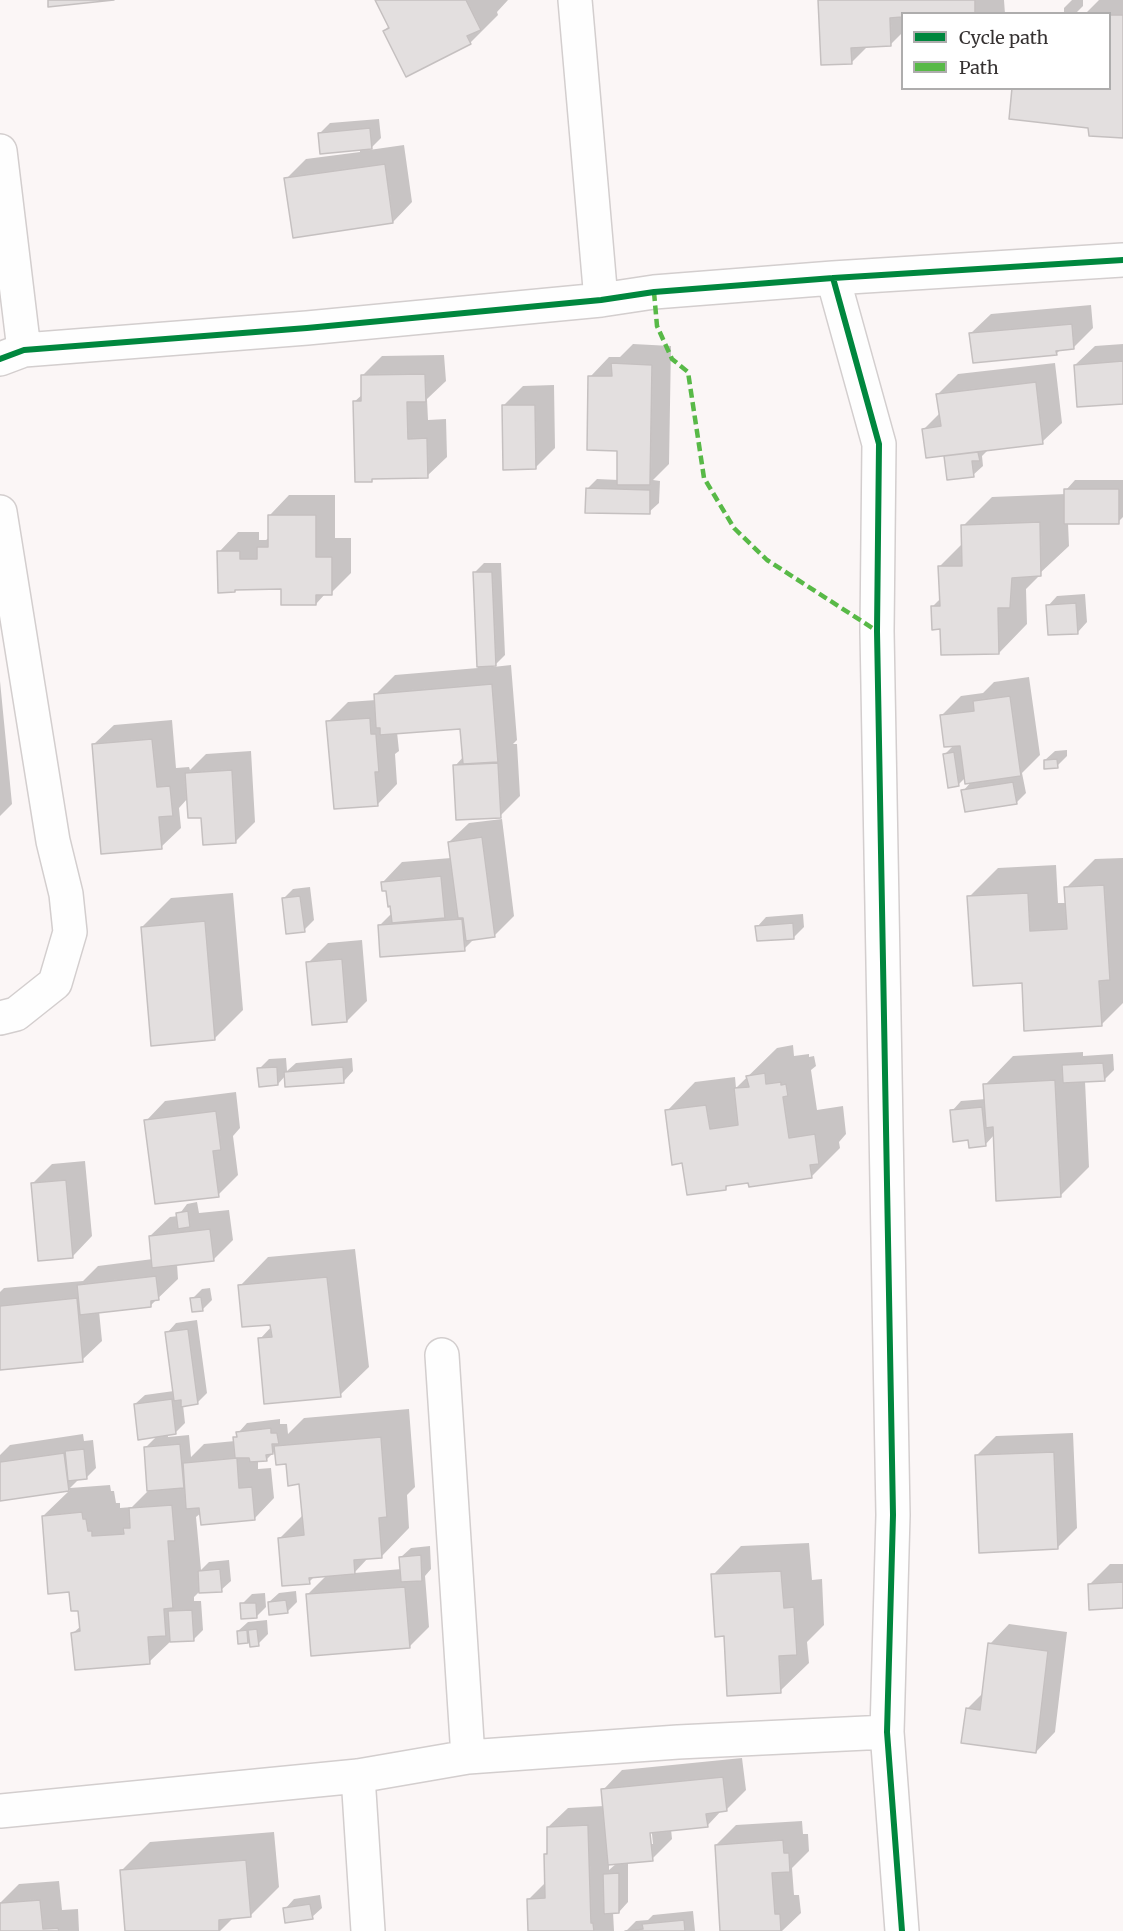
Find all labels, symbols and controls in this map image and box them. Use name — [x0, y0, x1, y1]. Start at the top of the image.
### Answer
legend — [901, 12, 1111, 90]
text: Cycle path — [959, 26, 1048, 49]
text: Path — [959, 56, 999, 79]

